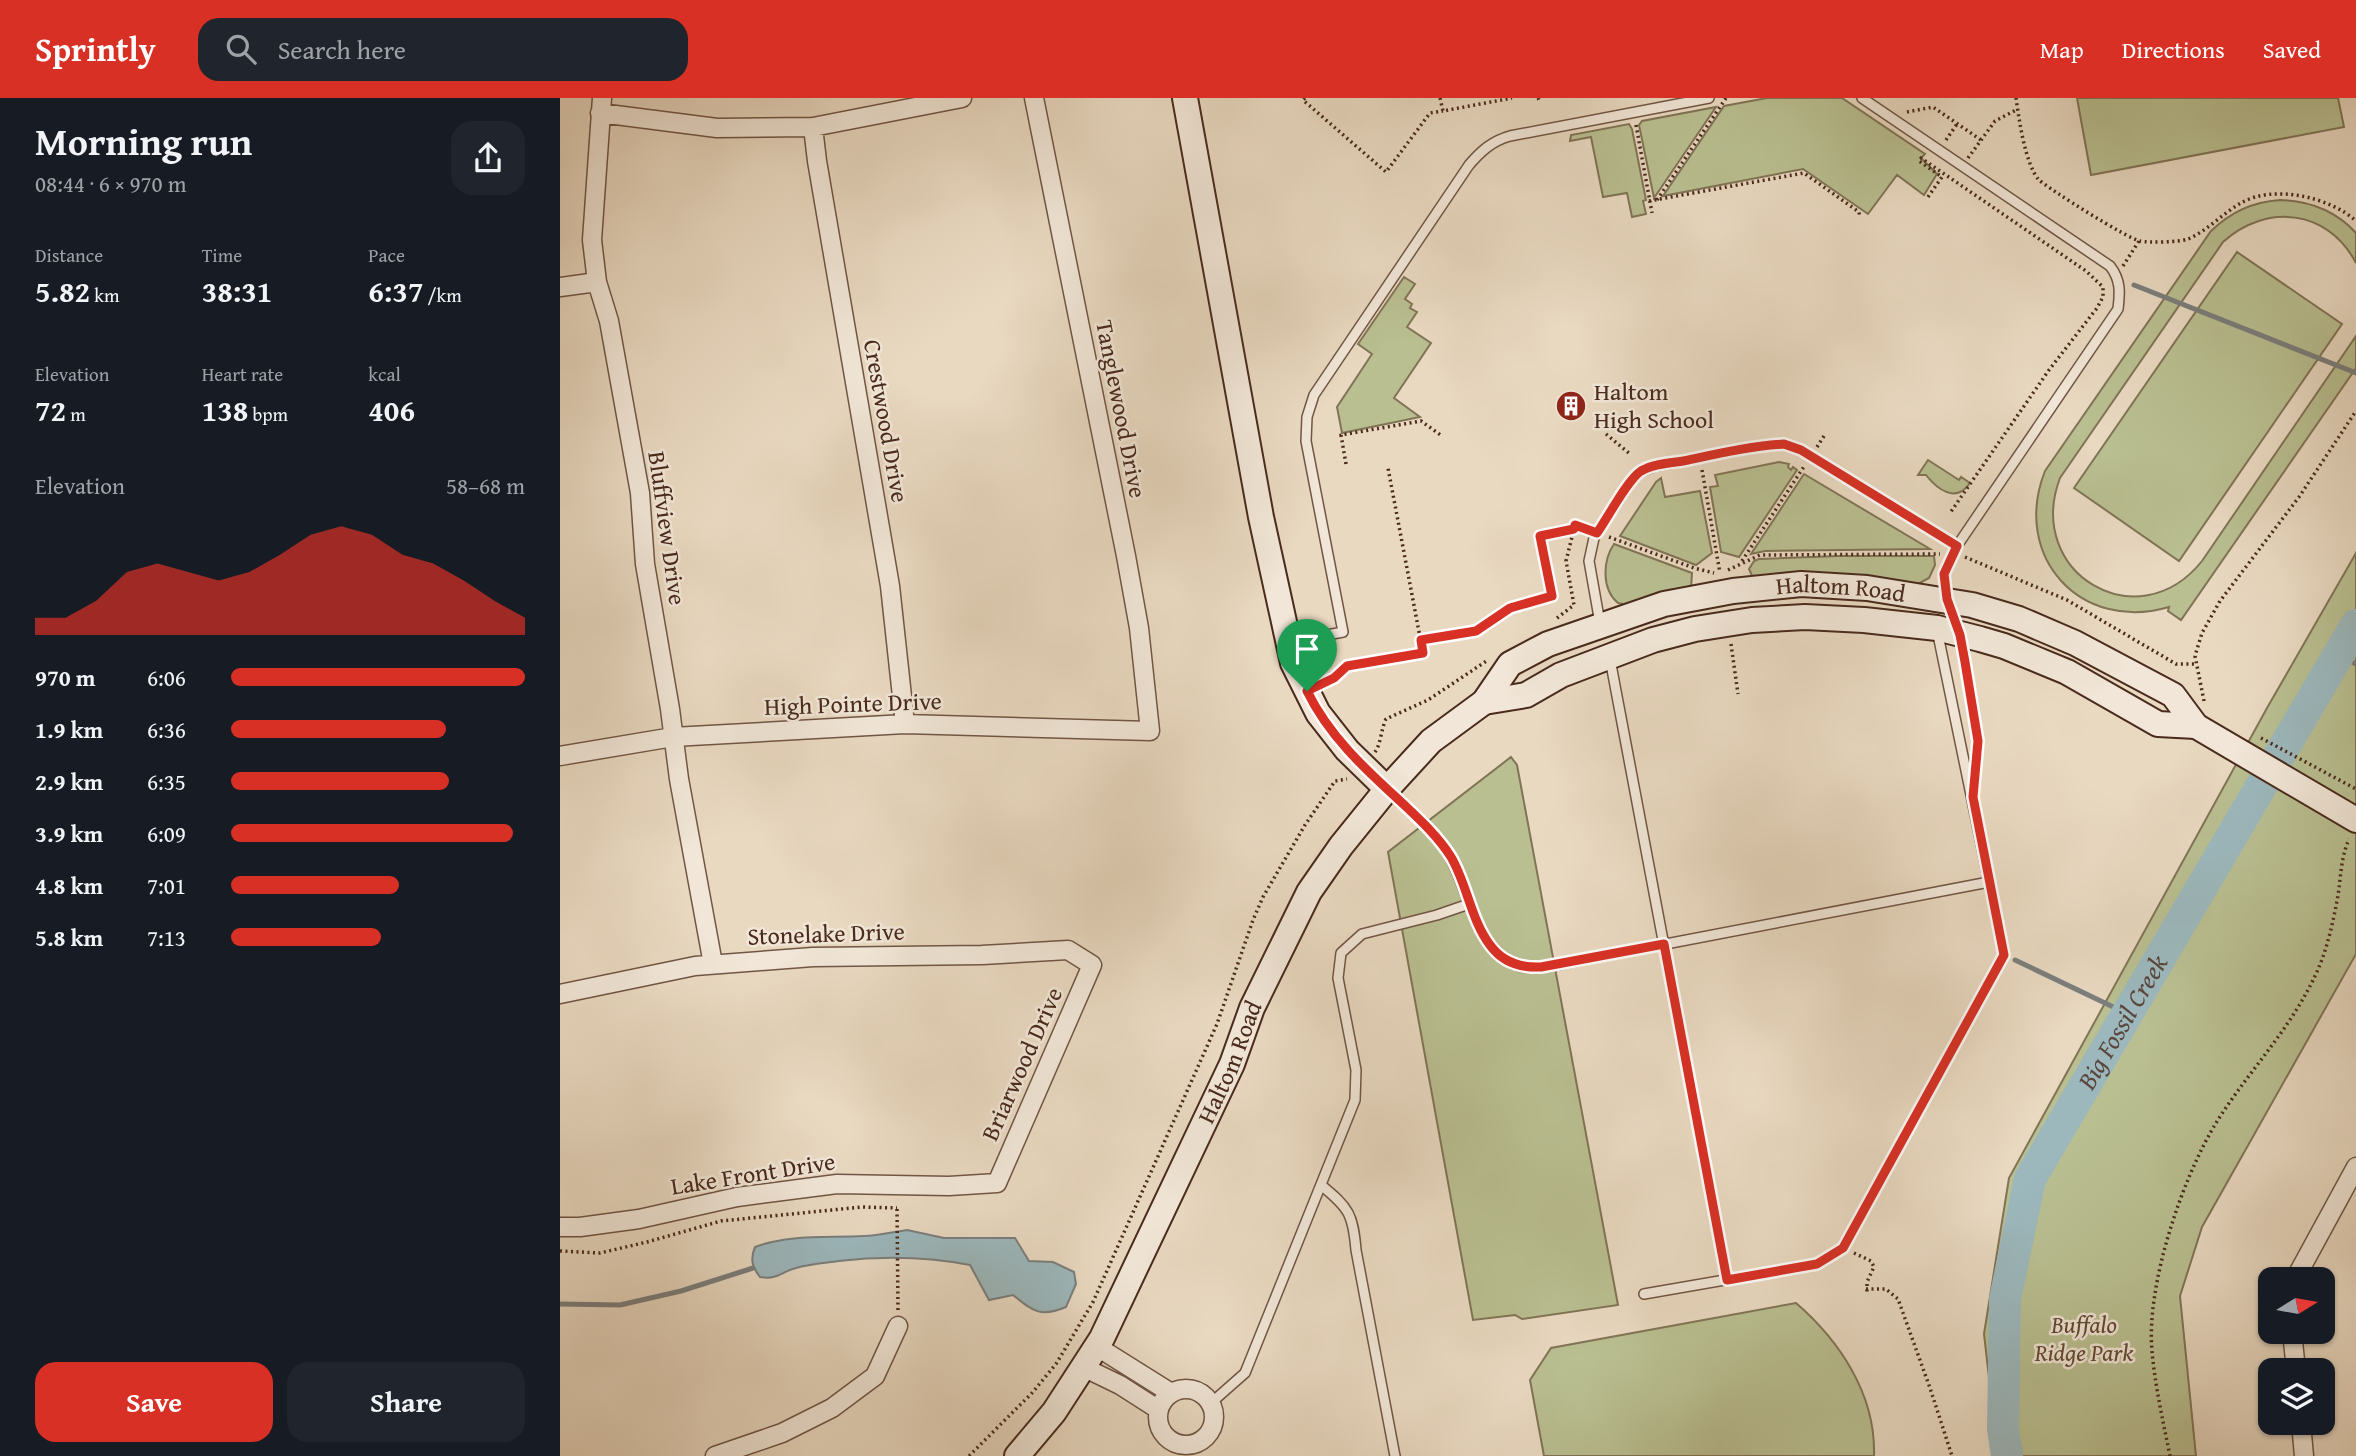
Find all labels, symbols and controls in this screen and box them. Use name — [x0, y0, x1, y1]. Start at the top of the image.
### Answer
search box — [198, 18, 688, 81]
text: Sprintly — [35, 25, 156, 73]
icon: search — [222, 30, 260, 68]
text: Search here — [278, 30, 406, 69]
text: Map — [2040, 32, 2084, 67]
text: Directions — [2122, 32, 2225, 67]
text: Saved — [2263, 32, 2321, 67]
text: Morning run — [35, 113, 252, 169]
button: share — [451, 121, 525, 195]
text: 08:44 · 6 × 970 m — [35, 167, 187, 200]
text: Distance — [35, 241, 103, 269]
text: Time — [202, 241, 242, 269]
text: Pace — [368, 241, 405, 269]
text: 5.82 — [35, 269, 90, 313]
text: 38:31 — [202, 269, 272, 313]
text: 6:37 — [368, 269, 423, 313]
text: km — [90, 281, 119, 309]
text: /km — [423, 281, 462, 309]
street label: Tanglewood Drive — [1087, 317, 1156, 501]
street label: Crestwood Drive — [855, 337, 918, 505]
text: Elevation — [35, 360, 109, 388]
text: Heart rate — [202, 360, 283, 388]
text: kcal — [368, 360, 401, 388]
place label: Haltom High School — [1594, 374, 1714, 437]
text: 72 — [35, 388, 66, 432]
text: 138 — [202, 388, 248, 432]
text: 406 — [368, 388, 415, 432]
building icon: Haltom High School — [1554, 389, 1588, 423]
text: m — [66, 400, 86, 428]
text: bpm — [248, 400, 288, 428]
street label: Bluffview Drive — [639, 449, 696, 607]
text: Elevation — [35, 469, 125, 502]
text: 58–68 m — [446, 469, 525, 502]
street label: Haltom Road — [1774, 566, 1908, 611]
pin — [1277, 619, 1337, 691]
icon: arrive — [1288, 630, 1326, 668]
text: 970 m — [35, 661, 96, 694]
text: 6:06 — [147, 661, 186, 694]
street label: High Pointe Drive — [764, 683, 942, 724]
text: 1.9 km — [35, 713, 103, 746]
text: 6:36 — [147, 713, 186, 746]
text: 2.9 km — [35, 765, 103, 798]
text: 6:35 — [147, 765, 186, 798]
text: 3.9 km — [35, 817, 103, 850]
text: 6:09 — [147, 817, 186, 850]
text: 4.8 km — [35, 869, 103, 902]
text: 7:01 — [147, 869, 186, 902]
street label: Stonelake Drive — [747, 913, 905, 954]
text: 5.8 km — [35, 921, 103, 954]
text: 7:13 — [147, 921, 186, 954]
water label: Big Fossil Creek — [2066, 947, 2177, 1097]
street label: Briarwood Drive — [972, 982, 1071, 1146]
street label: Haltom Road — [1188, 994, 1270, 1129]
street label: Lake Front Drive — [668, 1143, 838, 1204]
north arrow — [2258, 1267, 2334, 1344]
map controls — [2258, 1267, 2335, 1435]
park label: Buffalo Ridge Park — [2034, 1307, 2133, 1370]
button: layers — [2258, 1358, 2335, 1435]
button: Save — [35, 1362, 273, 1442]
button: Share — [287, 1362, 525, 1442]

